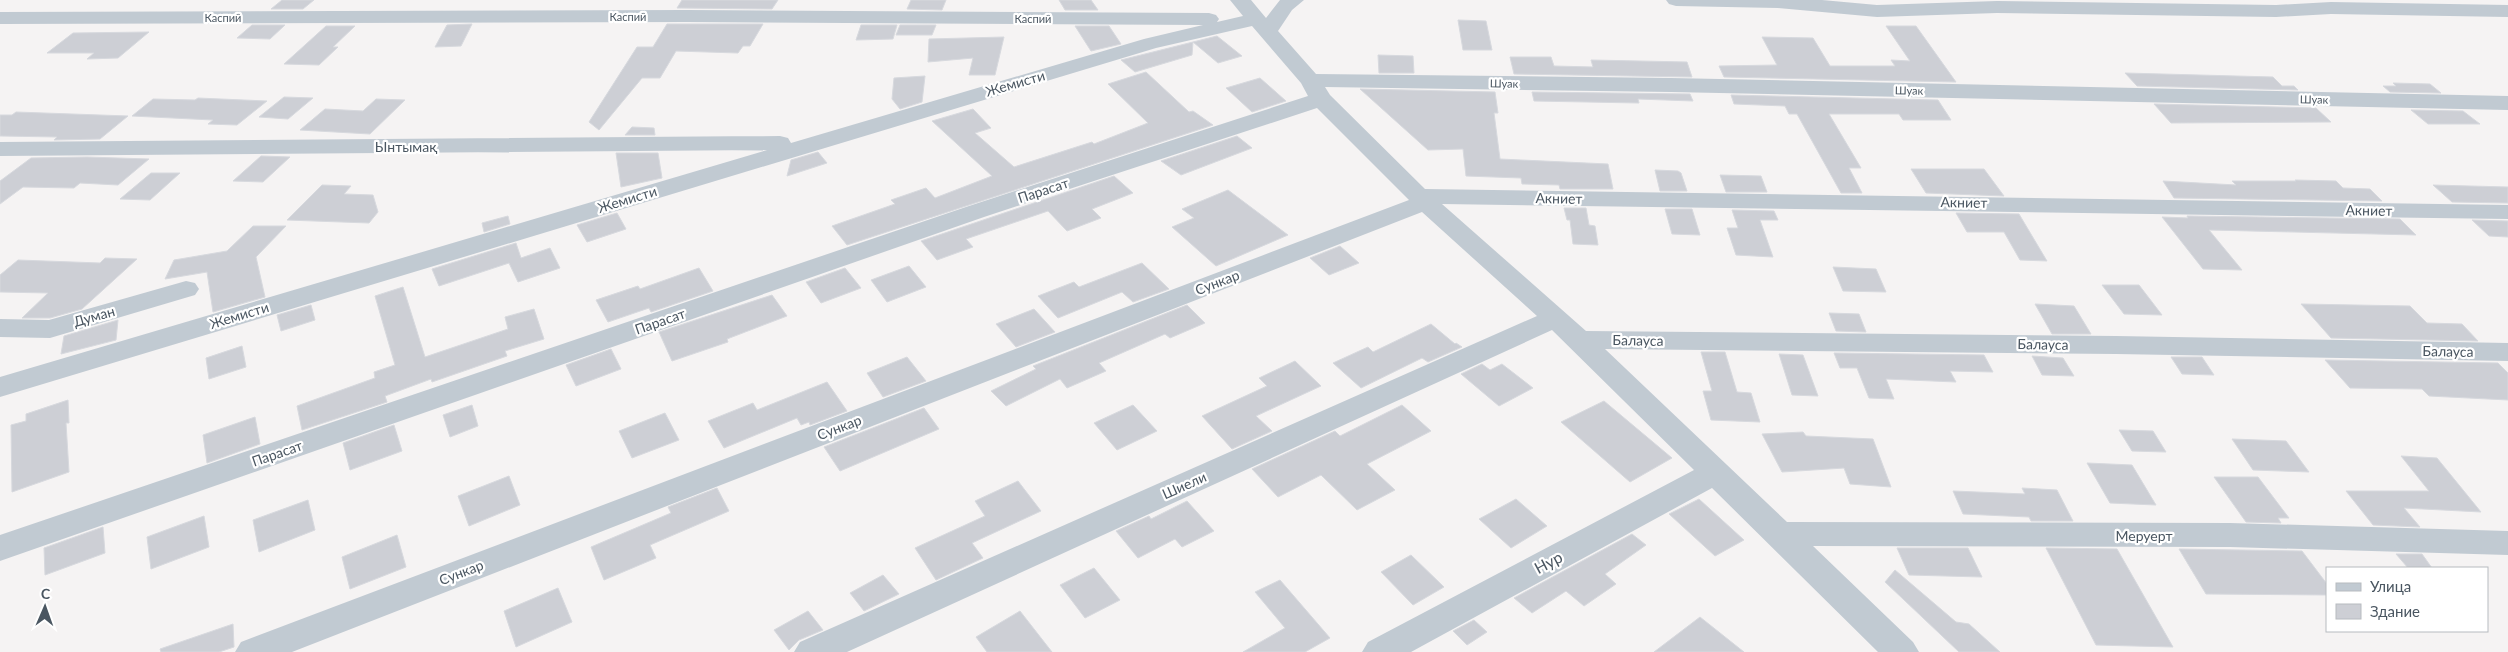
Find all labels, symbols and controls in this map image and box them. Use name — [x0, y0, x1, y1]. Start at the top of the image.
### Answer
street label: Каспий — [610, 10, 646, 23]
street label: Каспий — [205, 11, 241, 24]
street label: Каспий — [1015, 12, 1051, 25]
street label: Жемисти — [983, 66, 1047, 100]
street label: Шуак — [1490, 76, 1519, 90]
street label: Шуак — [1895, 83, 1924, 97]
street label: Шуак — [2300, 92, 2329, 106]
street label: Ынтымақ — [375, 138, 437, 155]
street label: Парасат — [1015, 174, 1071, 206]
street label: Жемисти — [595, 182, 659, 216]
street label: Акниет — [1535, 189, 1583, 207]
street label: Акниет — [1940, 193, 1988, 211]
street label: Акниет — [2345, 201, 2393, 219]
street label: Сункар — [1192, 266, 1242, 298]
street label: Жемисти — [207, 298, 271, 332]
street label: Думан — [71, 302, 117, 330]
street label: Парасат — [632, 304, 688, 338]
street label: Балауса — [1612, 331, 1664, 349]
street label: Балауса — [2017, 335, 2069, 353]
street label: Балауса — [2422, 342, 2474, 360]
street label: Сункар — [814, 411, 864, 443]
street label: Парасат — [249, 436, 305, 470]
street label: Шиели — [1159, 468, 1209, 502]
street label: Меруерт — [2116, 527, 2172, 544]
street label: Нур — [1531, 547, 1565, 577]
street label: Сункар — [436, 556, 486, 588]
legend — [2326, 567, 2488, 632]
text: Улица — [2370, 577, 2411, 595]
north arrow — [20, 582, 70, 632]
text: С — [41, 585, 51, 602]
text: Здание — [2370, 602, 2420, 620]

